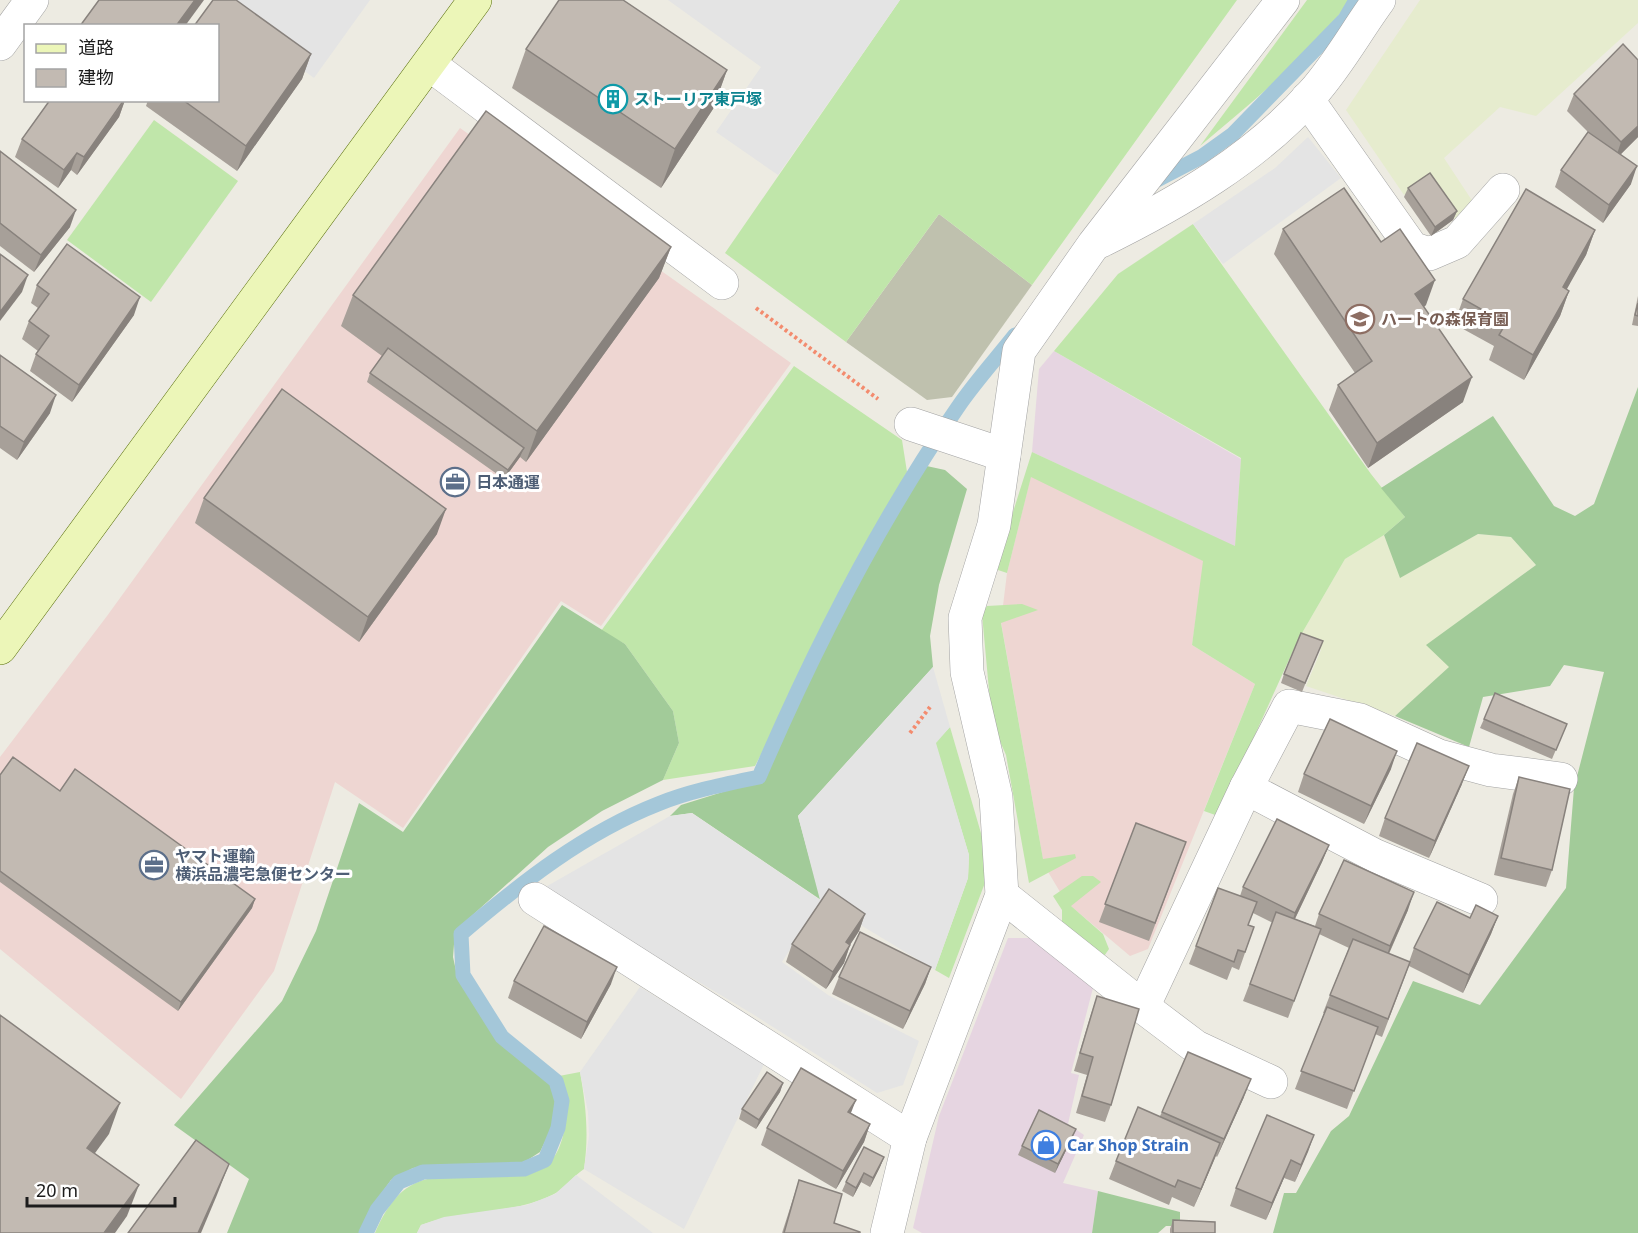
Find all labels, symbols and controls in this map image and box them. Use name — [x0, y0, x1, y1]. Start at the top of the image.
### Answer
legend — [24, 24, 219, 102]
text: 道路 — [78, 35, 114, 59]
text: 建物 — [78, 65, 114, 89]
building icon: ストーリア東戸塚 — [597, 83, 629, 115]
place label: ストーリア東戸塚 — [634, 88, 762, 110]
school or university icon: ハートの森保育園 — [1344, 303, 1376, 335]
place label: ハートの森保育園 — [1381, 308, 1509, 330]
office icon: 日本通運 — [439, 466, 471, 498]
place label: 日本通運 — [476, 471, 540, 493]
place label: ヤマト運輸 横浜品濃宅急便センター — [175, 845, 351, 885]
office icon: ヤマト運輸 横浜品濃宅急便センター — [138, 849, 170, 881]
shop icon: Car Shop Strain — [1030, 1129, 1062, 1161]
place label: Car Shop Strain — [1067, 1134, 1189, 1156]
scale bar — [27, 1170, 176, 1208]
text: 20 m — [36, 1178, 78, 1202]

